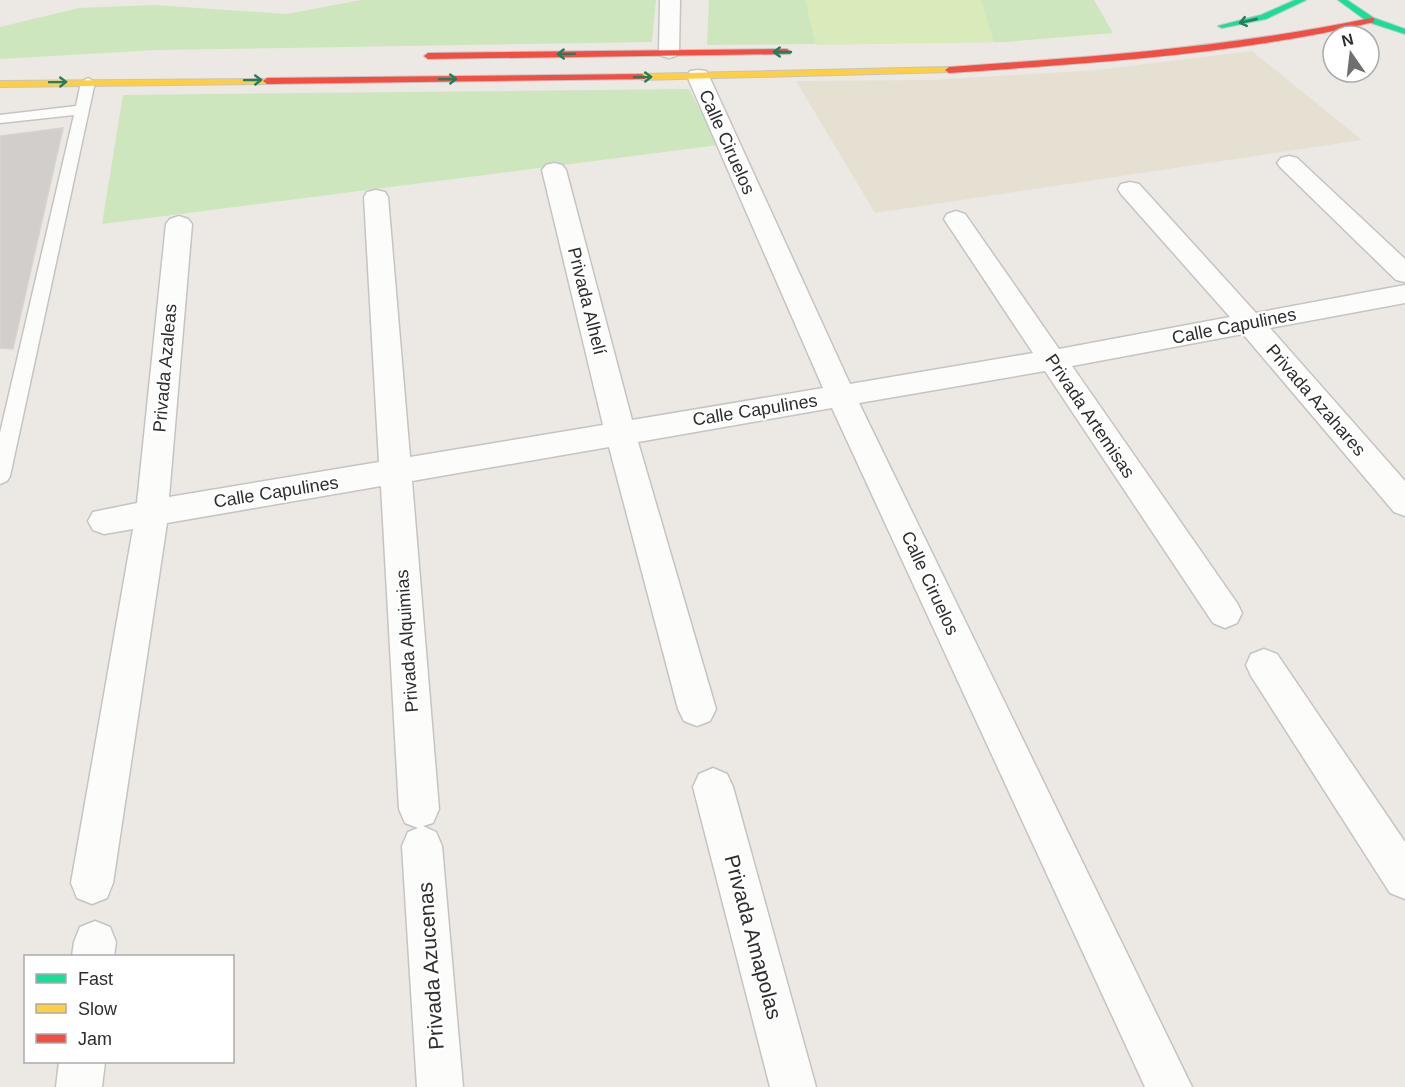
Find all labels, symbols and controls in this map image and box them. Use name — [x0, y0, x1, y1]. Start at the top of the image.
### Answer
one-way arrow — [1239, 15, 1258, 27]
north arrow — [1321, 24, 1381, 84]
text: N — [1340, 30, 1355, 50]
one-way arrow — [772, 46, 792, 58]
one-way arrow — [556, 48, 576, 60]
one-way arrow — [633, 71, 653, 83]
one-way arrow — [438, 73, 458, 84]
one-way arrow — [243, 74, 263, 86]
one-way arrow — [48, 77, 68, 88]
street label: Calle Ciruelos — [695, 87, 759, 197]
street label: Privada Alhelí — [564, 245, 610, 357]
street label: Privada Azaleas — [149, 303, 181, 433]
street label: Calle Capulines — [1170, 304, 1298, 348]
street label: Privada Azahares — [1262, 340, 1370, 460]
street label: Privada Artemisas — [1041, 350, 1139, 482]
street label: Calle Capulines — [691, 390, 819, 430]
street label: Calle Capulines — [212, 472, 340, 512]
street label: Calle Ciruelos — [897, 528, 963, 638]
street label: Privada Alquimias — [392, 569, 422, 713]
street label: Privada Amapolas — [720, 852, 786, 1022]
street label: Privada Azucenas — [413, 881, 448, 1051]
legend — [24, 955, 234, 1063]
text: Fast — [78, 969, 113, 989]
text: Slow — [78, 999, 118, 1019]
text: Jam — [78, 1029, 112, 1049]

